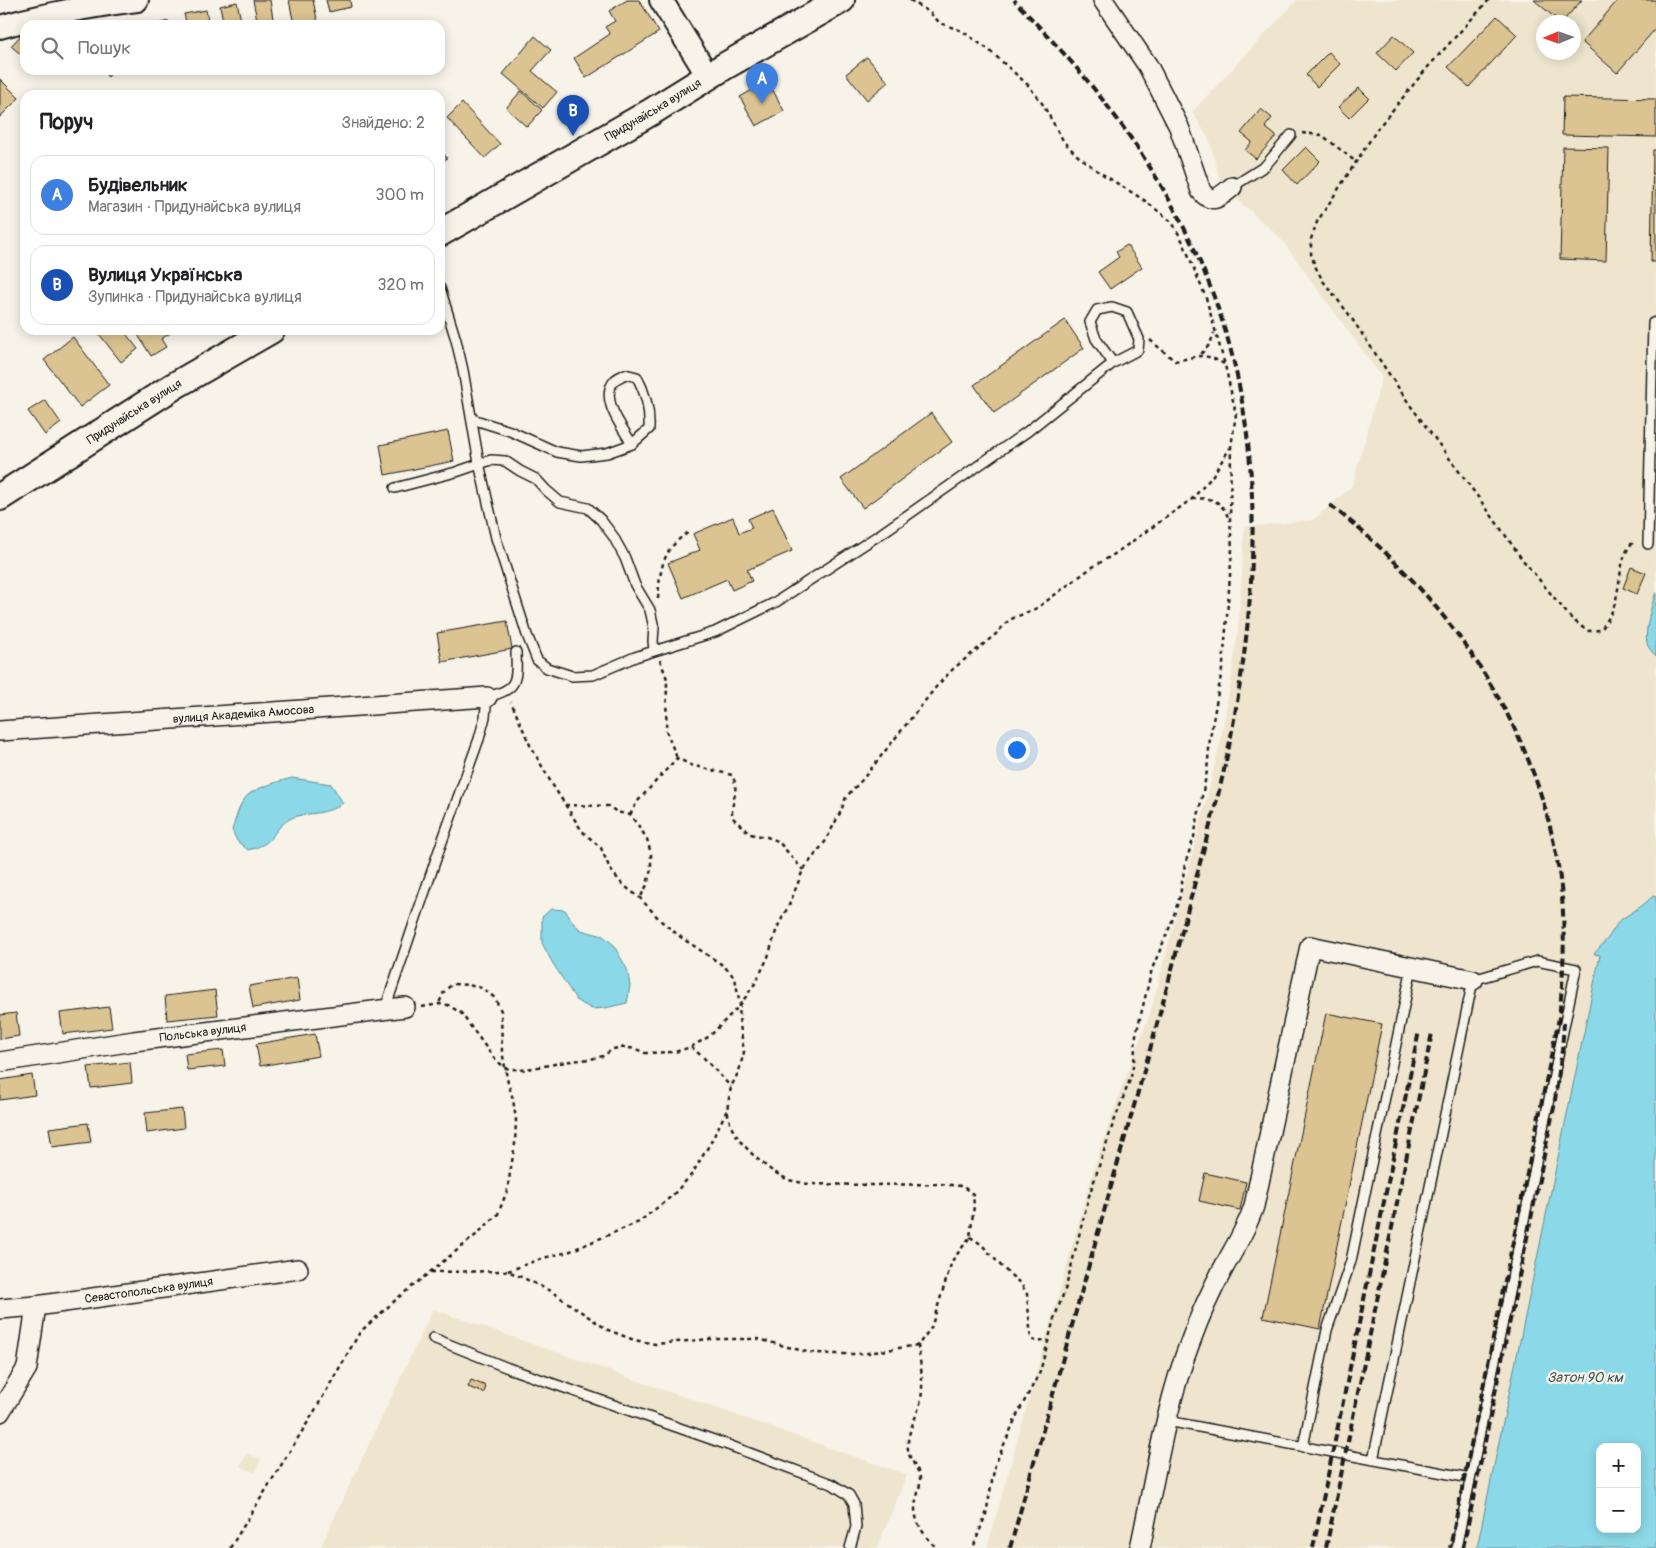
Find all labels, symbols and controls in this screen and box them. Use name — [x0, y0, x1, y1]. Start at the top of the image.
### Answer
north arrow — [1536, 15, 1581, 60]
search box — [20, 20, 445, 75]
icon: search — [38, 34, 66, 62]
text: Пошук — [78, 36, 131, 60]
pin: A — [746, 63, 778, 104]
street label: Придунайська вулиця — [602, 75, 704, 144]
pin: B — [557, 95, 589, 136]
text: Поруч — [40, 109, 93, 136]
text: Знайдено: 2 — [342, 113, 425, 133]
text: Будівельник — [88, 173, 187, 197]
text: A — [52, 185, 62, 205]
text: 300 m — [376, 185, 424, 205]
text: Магазин · Придунайська вулиця — [88, 197, 301, 217]
text: Вулиця Українська — [88, 263, 242, 287]
text: B — [52, 275, 62, 295]
text: 320 m — [378, 275, 424, 295]
text: Зупинка · Придунайська вулиця — [88, 287, 302, 307]
street label: Придунайська вулиця — [84, 376, 185, 447]
street label: вулиця Академіка Амосова — [172, 702, 315, 726]
your location — [1004, 737, 1030, 763]
street label: Польська вулиця — [159, 1019, 247, 1045]
street label: Севастопольська вулиця — [84, 1274, 214, 1307]
water label: Затон 90 км — [1547, 1369, 1625, 1386]
map controls — [1596, 1443, 1641, 1533]
button: + — [1596, 1443, 1641, 1488]
button: − — [1596, 1488, 1641, 1533]

